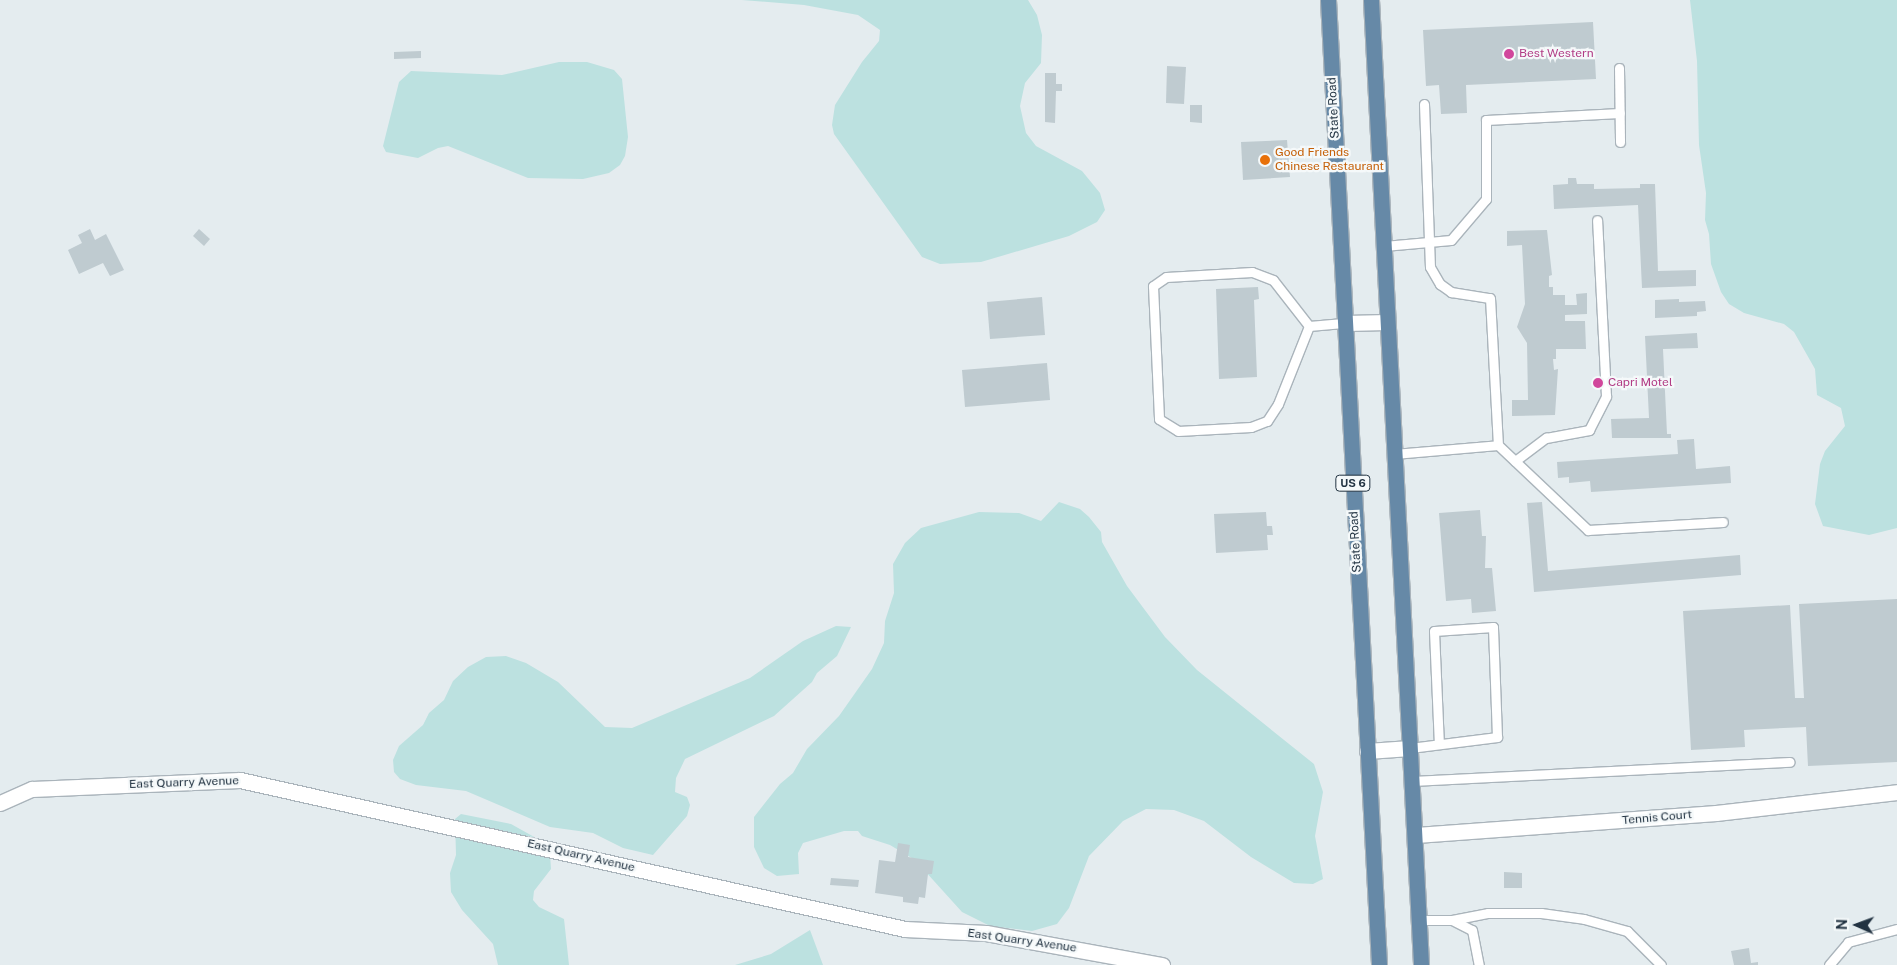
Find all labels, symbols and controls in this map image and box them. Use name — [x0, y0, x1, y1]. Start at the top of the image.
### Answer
place label: Best Western — [1519, 47, 1594, 61]
marker: Best Western — [1503, 48, 1515, 60]
street label: State Road — [1325, 77, 1343, 139]
place label: Good Friends Chinese Restaurant — [1275, 146, 1384, 174]
marker: Good Friends Chinese Restaurant — [1259, 154, 1271, 166]
place label: Capri Motel — [1608, 376, 1673, 390]
marker: Capri Motel — [1592, 377, 1604, 389]
road number: US 6 — [1334, 474, 1372, 492]
street label: State Road — [1347, 511, 1365, 573]
street label: East Quarry Avenue — [129, 774, 239, 792]
street label: Tennis Court — [1621, 808, 1693, 828]
street label: East Quarry Avenue — [526, 837, 636, 875]
north arrow — [1832, 900, 1882, 950]
text: N — [1834, 919, 1850, 930]
street label: East Quarry Avenue — [966, 926, 1078, 956]

